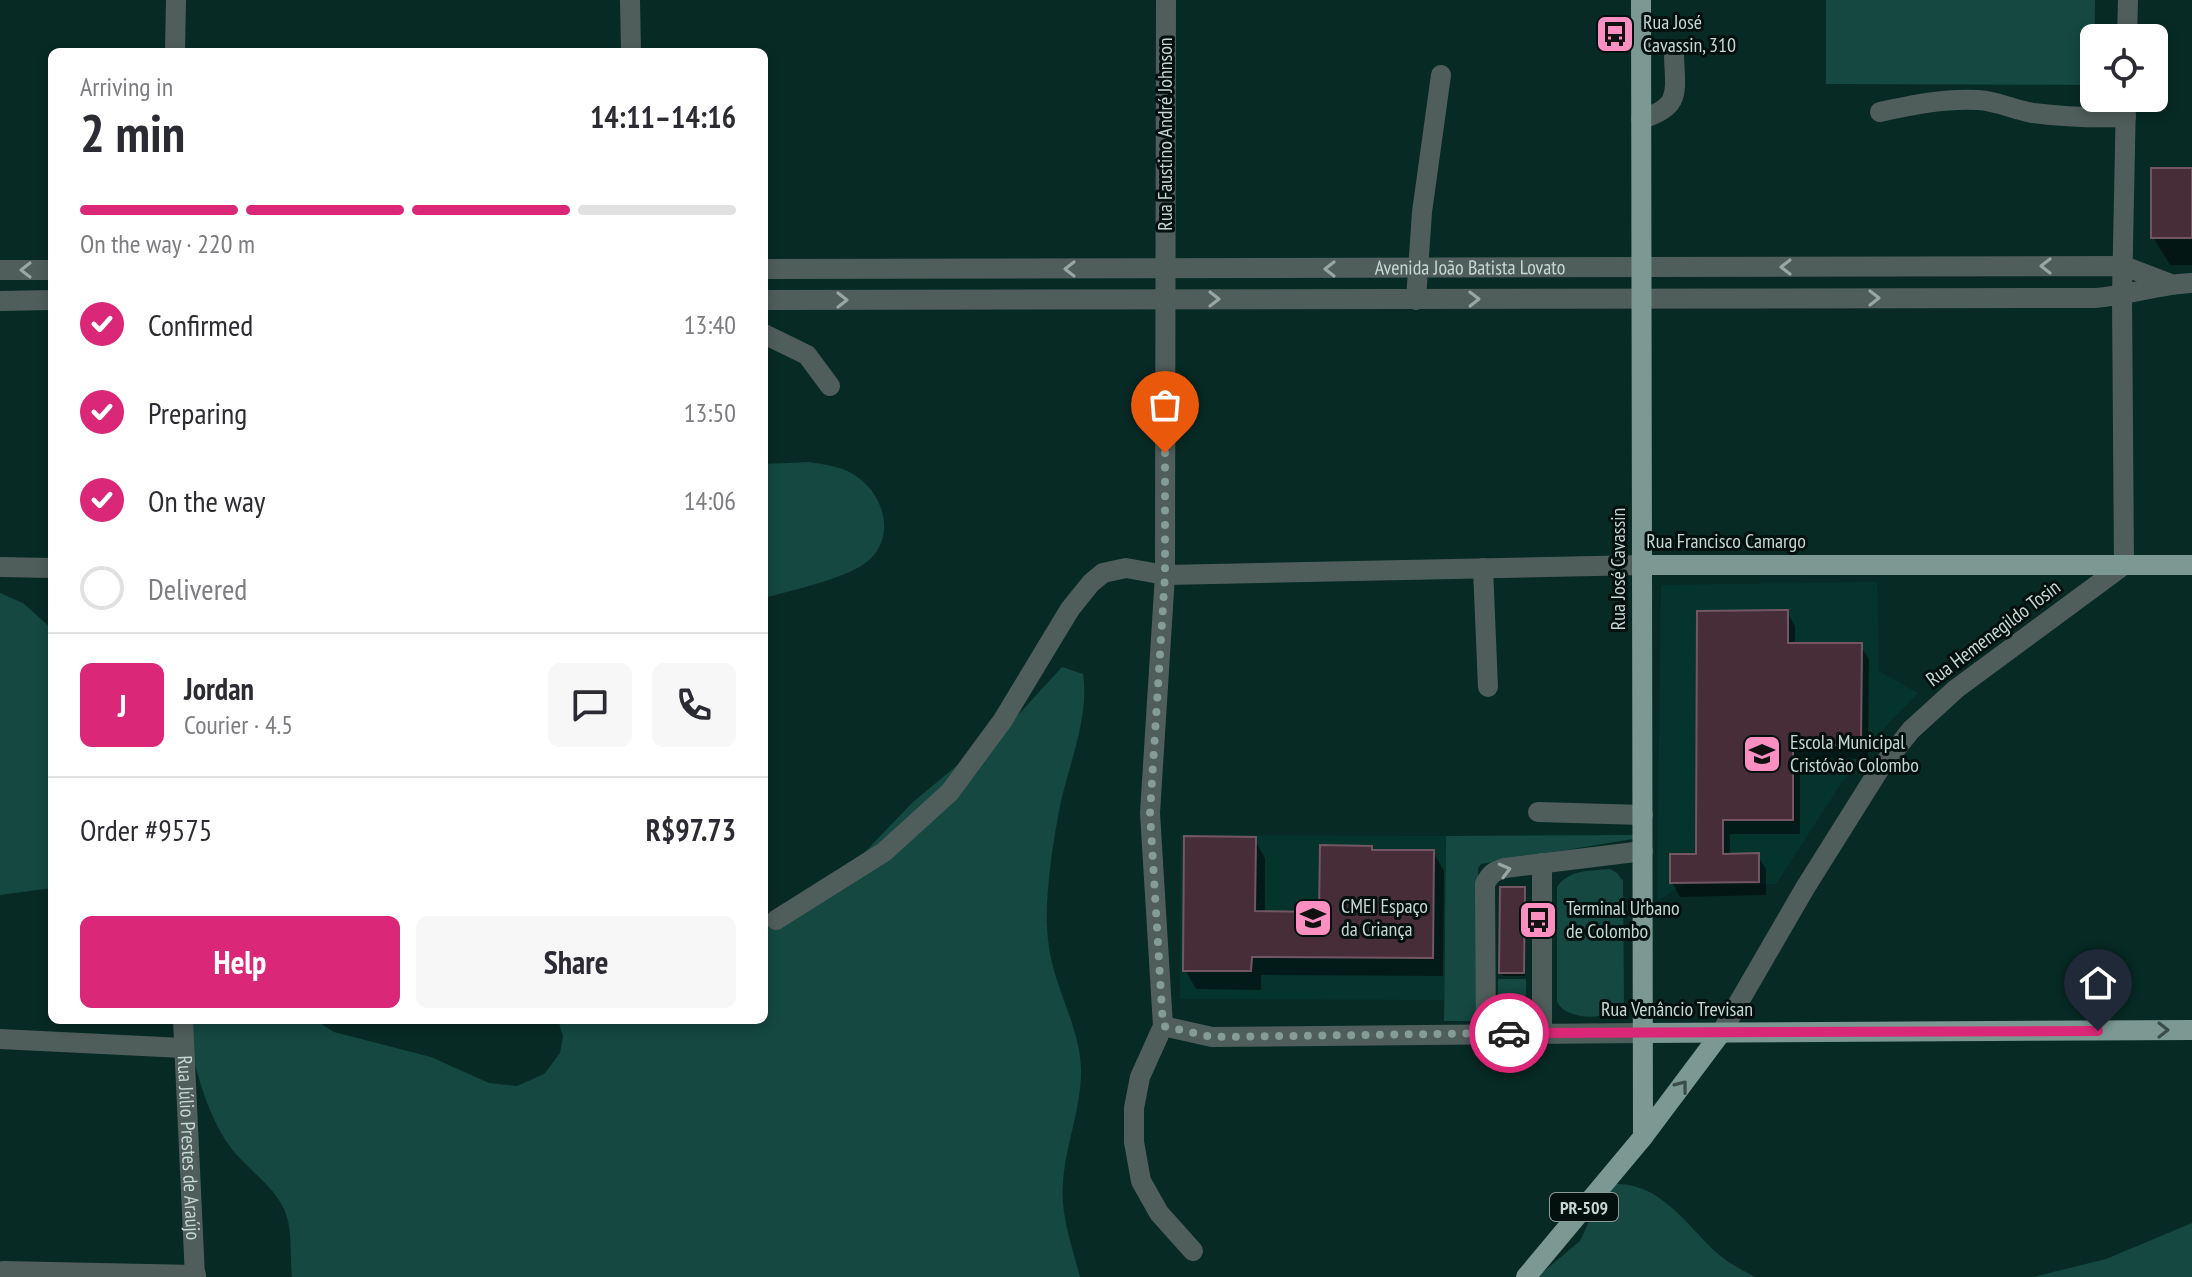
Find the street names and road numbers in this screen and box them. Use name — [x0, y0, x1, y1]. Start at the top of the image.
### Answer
street label: Rua Faustino André Johnson — [1152, 37, 1178, 231]
street label: Avenida João Batista Lovato — [1375, 254, 1565, 281]
street label: Rua José Cavassin — [1605, 508, 1631, 630]
street label: Rua Francisco Camargo — [1646, 528, 1806, 554]
street label: Rua Hemenegildo Tosin — [1921, 574, 2065, 692]
street label: Rua Venâncio Trevisan — [1601, 996, 1753, 1022]
street label: Rua Júlio Prestes de Araújo — [172, 1055, 206, 1241]
road number: PR-509 — [1550, 1193, 1618, 1221]

